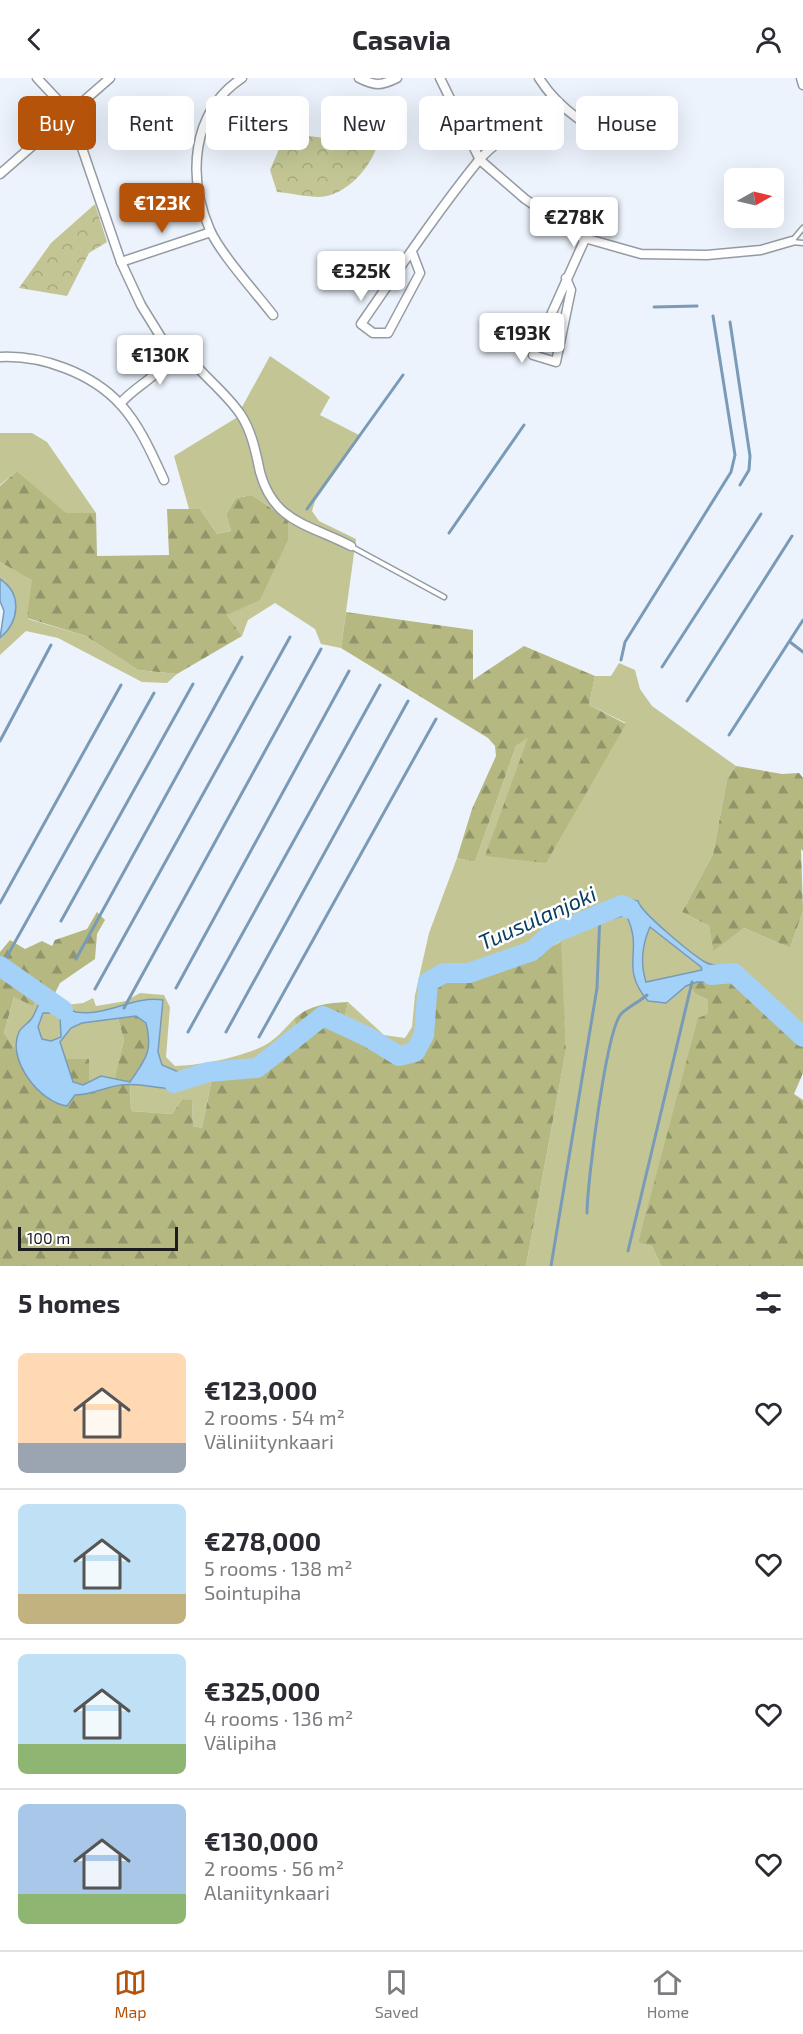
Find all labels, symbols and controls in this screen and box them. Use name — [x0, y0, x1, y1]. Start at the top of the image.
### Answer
icon: back — [18, 23, 51, 56]
text: Casavia — [352, 23, 451, 55]
icon: person — [752, 23, 785, 56]
chip: Buy — [18, 96, 96, 150]
chip: Rent — [108, 96, 194, 150]
chip: Filters — [206, 96, 309, 150]
chip: New — [321, 96, 407, 150]
chip: Apartment — [419, 96, 564, 150]
chip: House — [576, 96, 678, 150]
north arrow — [724, 168, 784, 228]
map controls — [724, 168, 784, 228]
pin: €123K — [120, 183, 204, 234]
text: €123K — [133, 190, 191, 214]
pin: €278K — [532, 197, 616, 248]
text: €278K — [544, 204, 604, 228]
pin: €325K — [319, 251, 403, 302]
text: €325K — [331, 258, 391, 282]
pin: €193K — [480, 313, 564, 364]
text: €193K — [493, 320, 551, 344]
pin: €130K — [118, 335, 202, 386]
text: €130K — [131, 342, 189, 366]
water label: Tuusulanjoki — [474, 879, 600, 955]
scale bar — [18, 1224, 178, 1252]
text: 100 m — [27, 1228, 70, 1247]
icon: filters — [752, 1286, 785, 1319]
text: 5 homes — [18, 1287, 120, 1318]
text: €123,000 — [204, 1374, 317, 1405]
icon: home — [66, 1377, 138, 1449]
icon: heart — [752, 1397, 785, 1430]
text: 2 rooms · 54 m² — [204, 1405, 345, 1429]
text: Väliniitynkaari — [204, 1429, 334, 1453]
text: €278,000 — [204, 1525, 321, 1556]
icon: home — [66, 1528, 138, 1600]
icon: heart — [752, 1548, 785, 1581]
text: 5 rooms · 138 m² — [204, 1556, 352, 1580]
text: Sointupiha — [204, 1580, 301, 1604]
text: €325,000 — [204, 1675, 320, 1706]
icon: home — [66, 1678, 138, 1750]
icon: heart — [752, 1698, 785, 1731]
text: 4 rooms · 136 m² — [204, 1706, 353, 1730]
text: Välipiha — [204, 1730, 277, 1754]
text: €130,000 — [204, 1825, 319, 1856]
icon: home — [66, 1828, 138, 1900]
icon: heart — [752, 1848, 785, 1881]
text: 2 rooms · 56 m² — [204, 1856, 344, 1880]
text: Alaniitynkaari — [204, 1880, 330, 1904]
tab: Map — [114, 1966, 147, 2021]
tab: Saved — [375, 1966, 419, 2021]
tab: Home — [647, 1966, 689, 2021]

